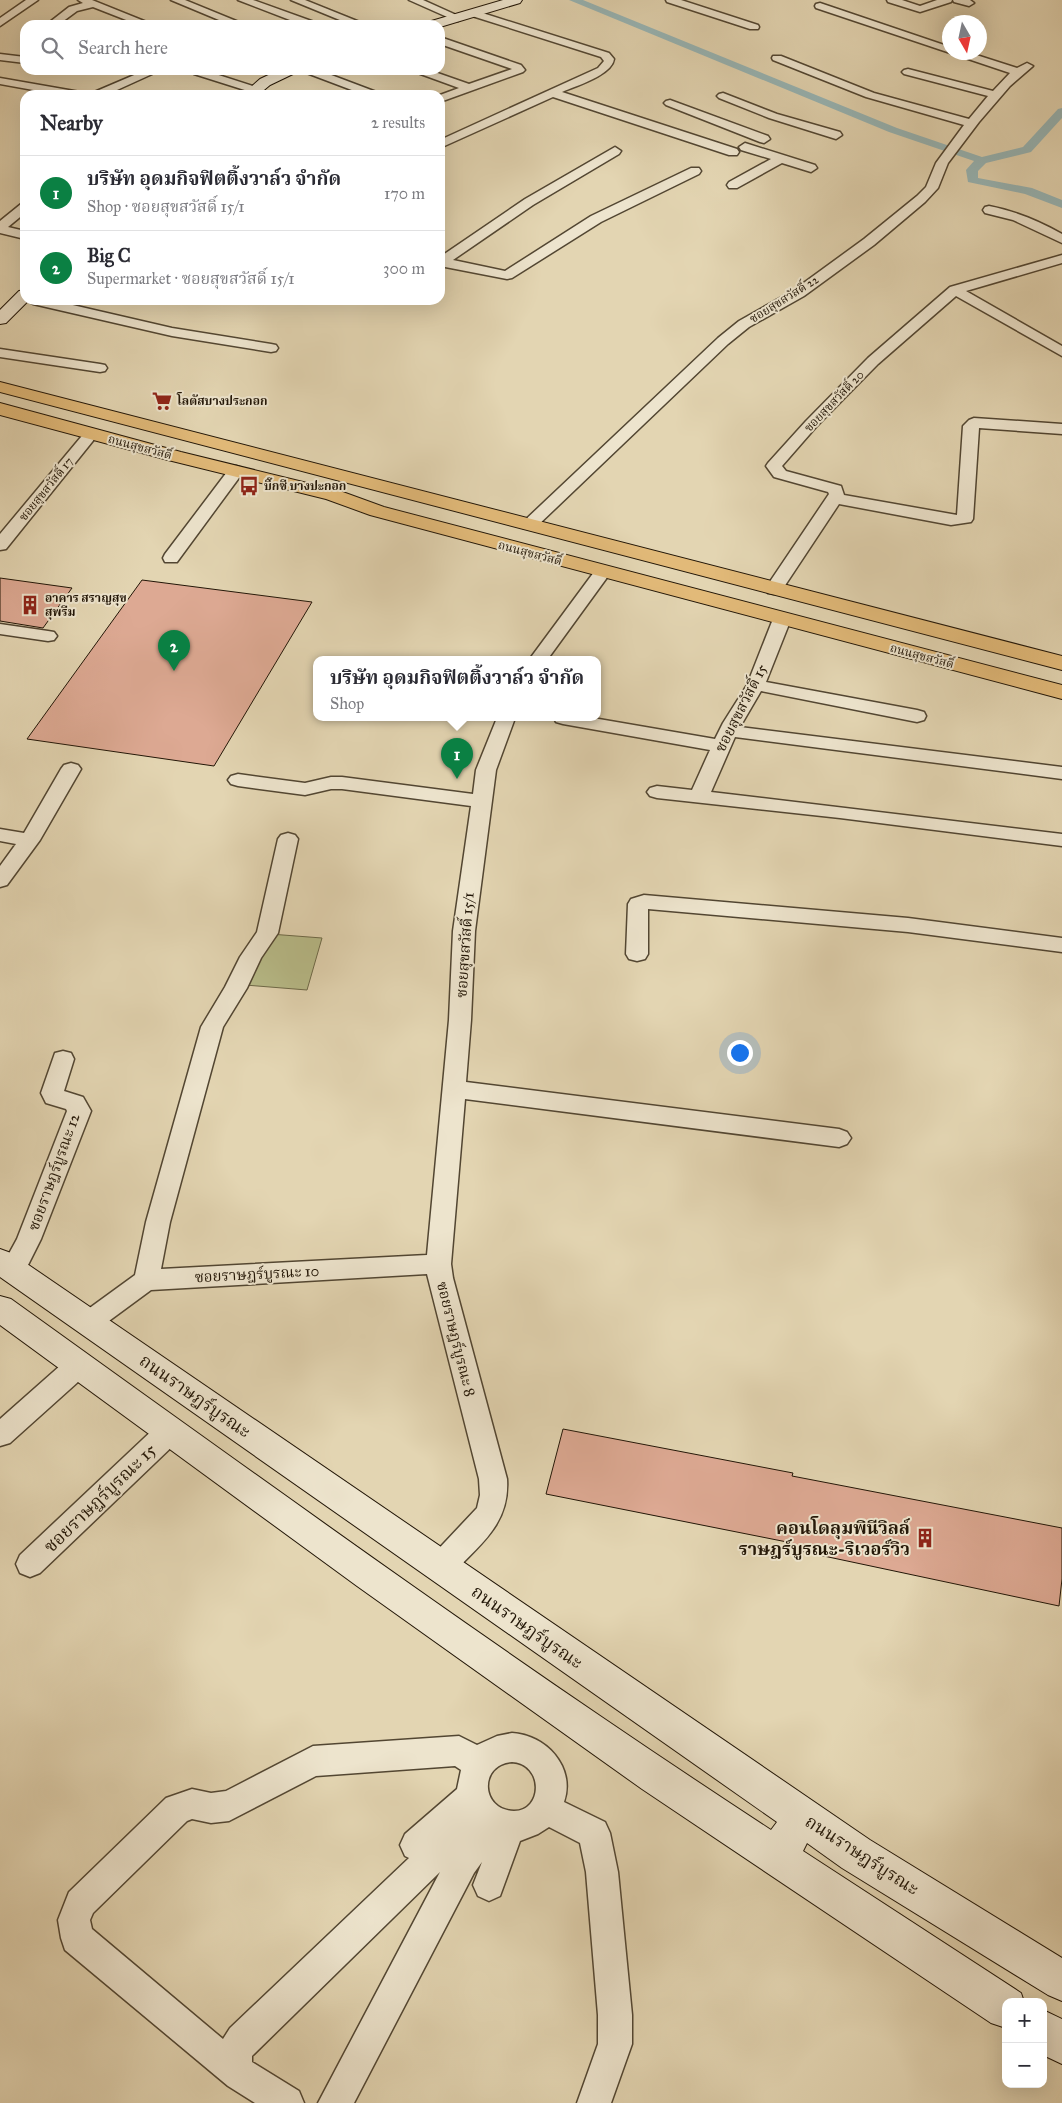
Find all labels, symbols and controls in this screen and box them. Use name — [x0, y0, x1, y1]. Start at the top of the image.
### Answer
north arrow — [942, 15, 987, 60]
search box — [20, 20, 445, 75]
icon: search — [38, 34, 66, 62]
text: Search here — [78, 36, 168, 59]
text: Nearby — [40, 110, 103, 136]
text: 2 results — [371, 113, 425, 132]
text: บริษัท อุดมกิจฟิตติ้งวาล์ว จำกัด — [87, 167, 341, 190]
text: 1 — [53, 184, 59, 203]
text: 170 m — [384, 184, 425, 203]
text: Shop · ซอยสุขสวัสดิ์ 15/1 — [87, 197, 245, 216]
text: Big C — [87, 244, 131, 267]
text: 2 — [52, 259, 60, 278]
text: 300 m — [383, 259, 425, 278]
text: Supermarket · ซอยสุขสวัสดิ์ 15/1 — [87, 269, 295, 288]
street label: ซอยสุขสวัสดิ์ 22 — [746, 271, 822, 327]
street label: ซอยสุขสวัสดิ์ 20 — [800, 366, 867, 435]
supermarket icon: โลตัสบางประกอก — [151, 390, 173, 412]
place label: โลตัสบางประกอก — [176, 392, 268, 408]
street label: ถนนสุขสวัสดิ์ — [106, 430, 175, 464]
street label: ซอยสุขสวัสดิ์ 17 — [15, 453, 77, 524]
bus stop icon: บิ๊กซี บางปะกอก — [238, 475, 260, 497]
place label: บิ๊กซี บางปะกอก — [264, 477, 346, 493]
street label: ถนนสุขสวัสดิ์ — [496, 536, 565, 570]
place label: อาคาร สราญสุข สุพรีม — [45, 591, 127, 620]
building icon: อาคาร สราญสุข สุพรีม — [19, 594, 41, 616]
pin: 2 — [158, 630, 190, 671]
street label: ถนนสุขสวัสดิ์ — [888, 639, 957, 673]
popup — [313, 656, 601, 721]
street label: ซอยสุขสวัสดิ์ 15 — [710, 660, 773, 756]
text: บริษัท อุดมกิจฟิตติ้งวาล์ว จำกัด — [330, 666, 584, 689]
text: Shop — [330, 694, 364, 713]
pin: 1 — [441, 738, 473, 779]
street label: ซอยสุขสวัสดิ์ 15/1 — [451, 891, 480, 999]
your location — [727, 1040, 753, 1066]
street label: ซอยราษฎร์บูรณะ 12 — [23, 1110, 85, 1233]
street label: ซอยราษฎร์บูรณะ 10 — [194, 1261, 320, 1287]
street label: ซอยราษฎร์บูรณะ 8 — [432, 1279, 480, 1399]
street label: ถนนราษฎร์บูรณะ — [135, 1349, 255, 1443]
street label: ซอยราษฎร์บูรณะ 15 — [39, 1438, 161, 1557]
place label: คอนโดลุมพินีวิลล์ ราษฎร์บูรณะ-ริเวอร์วิว — [739, 1516, 911, 1560]
building icon: คอนโดลุมพินีวิลล์ ราษฎร์บูรณะ-ริเวอร์วิว — [914, 1527, 936, 1549]
street label: ถนนราษฎร์บูรณะ — [467, 1580, 587, 1674]
street label: ถนนราษฎร์บูรณะ — [801, 1810, 923, 1900]
map controls — [1002, 1998, 1047, 2088]
button: + — [1002, 1998, 1047, 2043]
button: − — [1002, 2043, 1047, 2088]

